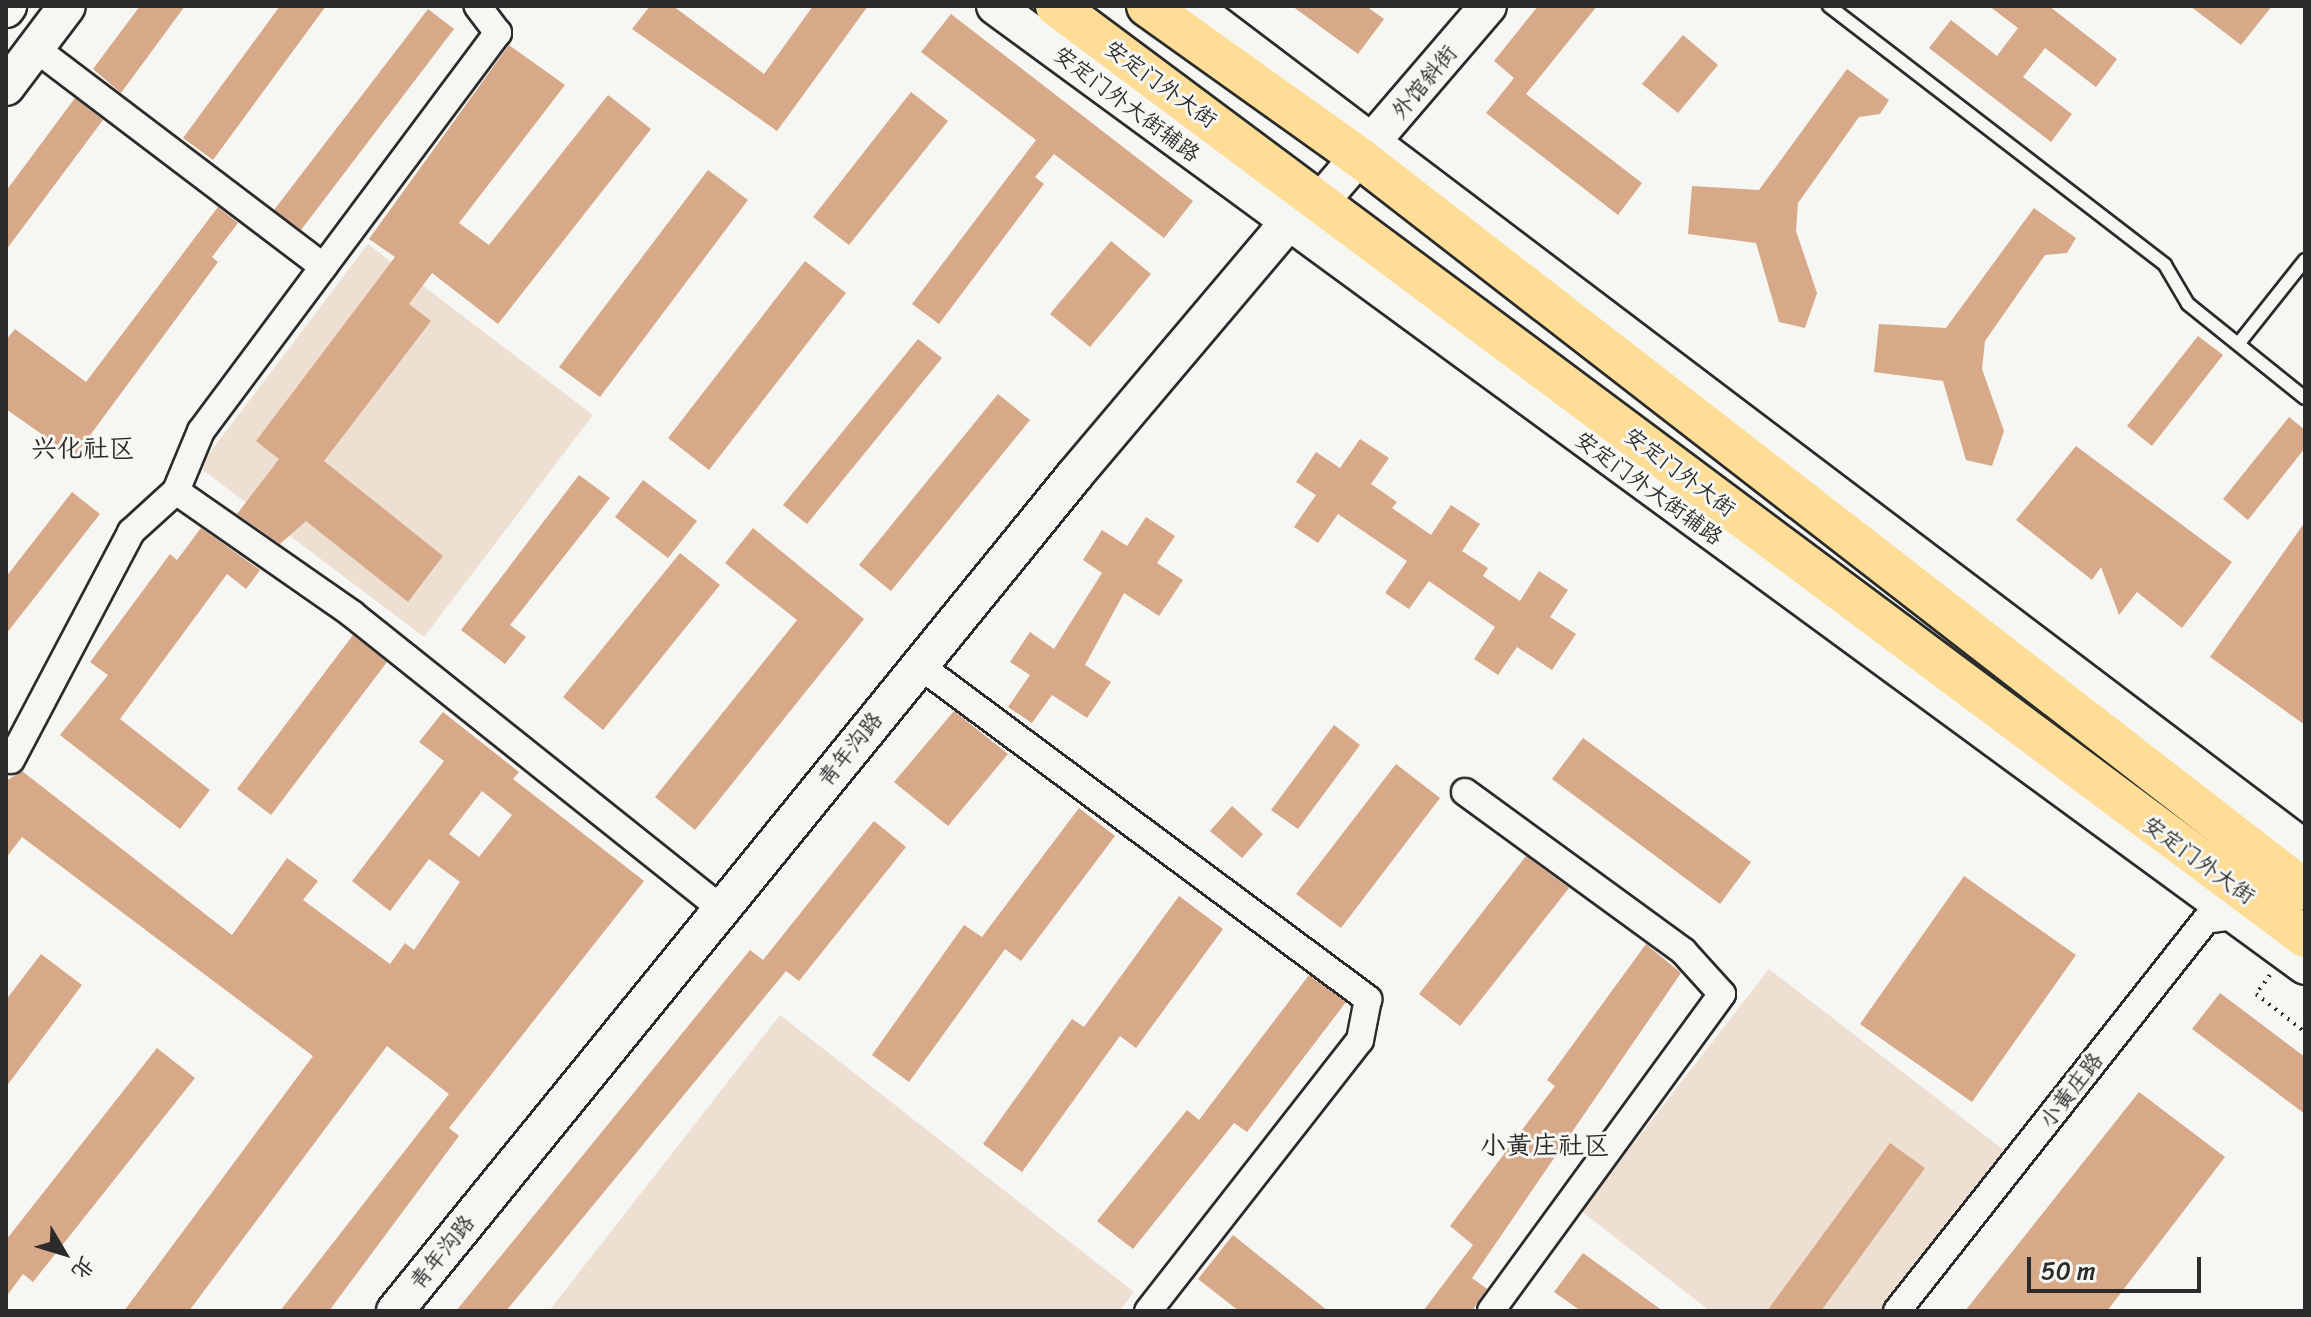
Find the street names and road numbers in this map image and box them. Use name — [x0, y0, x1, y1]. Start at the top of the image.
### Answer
street label: 安定门外大街 — [1100, 35, 1222, 133]
street label: 安定门外大街辅路 — [1049, 40, 1205, 168]
street label: 外馆斜街 — [1386, 40, 1462, 124]
street label: 安定门外大街 — [1619, 422, 1741, 522]
street label: 安定门外大街辅路 — [1570, 426, 1728, 550]
street label: 青年沟路 — [812, 706, 888, 792]
street label: 安定门外大街 — [2138, 811, 2260, 909]
street label: 小黄庄路 — [2034, 1047, 2108, 1133]
street label: 青年沟路 — [404, 1209, 480, 1295]

